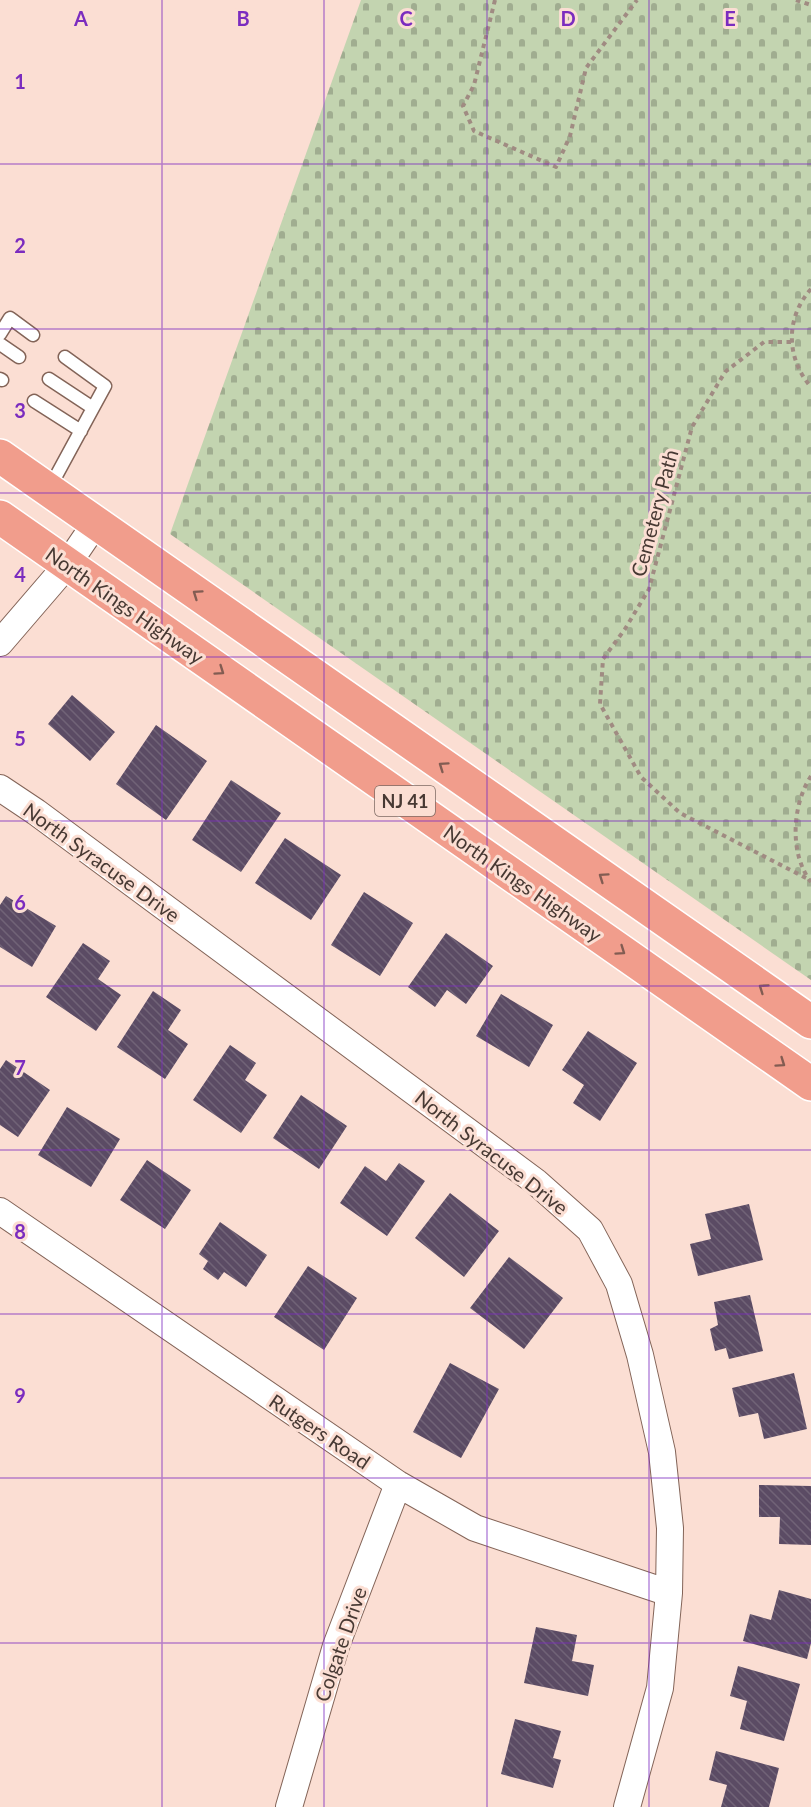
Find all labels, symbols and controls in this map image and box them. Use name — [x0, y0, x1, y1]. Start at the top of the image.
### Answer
text: A — [73, 6, 88, 30]
text: B — [236, 6, 250, 30]
text: C — [399, 6, 413, 30]
text: D — [560, 6, 576, 30]
text: E — [724, 6, 736, 30]
text: 1 — [14, 69, 26, 93]
text: 2 — [14, 233, 26, 257]
text: 3 — [14, 398, 26, 422]
street label: Cemetery Path — [626, 447, 682, 579]
street label: North Kings Highway — [41, 541, 209, 669]
text: 4 — [14, 562, 26, 586]
one-way arrow — [192, 590, 203, 601]
one-way arrow — [213, 664, 224, 675]
text: 5 — [14, 726, 26, 750]
one-way arrow — [439, 762, 450, 773]
road number: NJ 41 — [375, 786, 435, 816]
street label: North Syracuse Drive — [19, 797, 185, 927]
street label: North Kings Highway — [439, 819, 607, 947]
one-way arrow — [599, 873, 610, 884]
text: 6 — [14, 890, 26, 914]
one-way arrow — [614, 944, 625, 955]
one-way arrow — [759, 984, 770, 995]
text: 7 — [14, 1055, 26, 1079]
one-way arrow — [774, 1056, 785, 1067]
street label: North Syracuse Drive — [411, 1085, 573, 1219]
text: 8 — [14, 1219, 26, 1243]
text: 9 — [14, 1383, 26, 1407]
street label: Rutgers Road — [265, 1388, 375, 1474]
street label: Colgate Drive — [309, 1583, 371, 1705]

